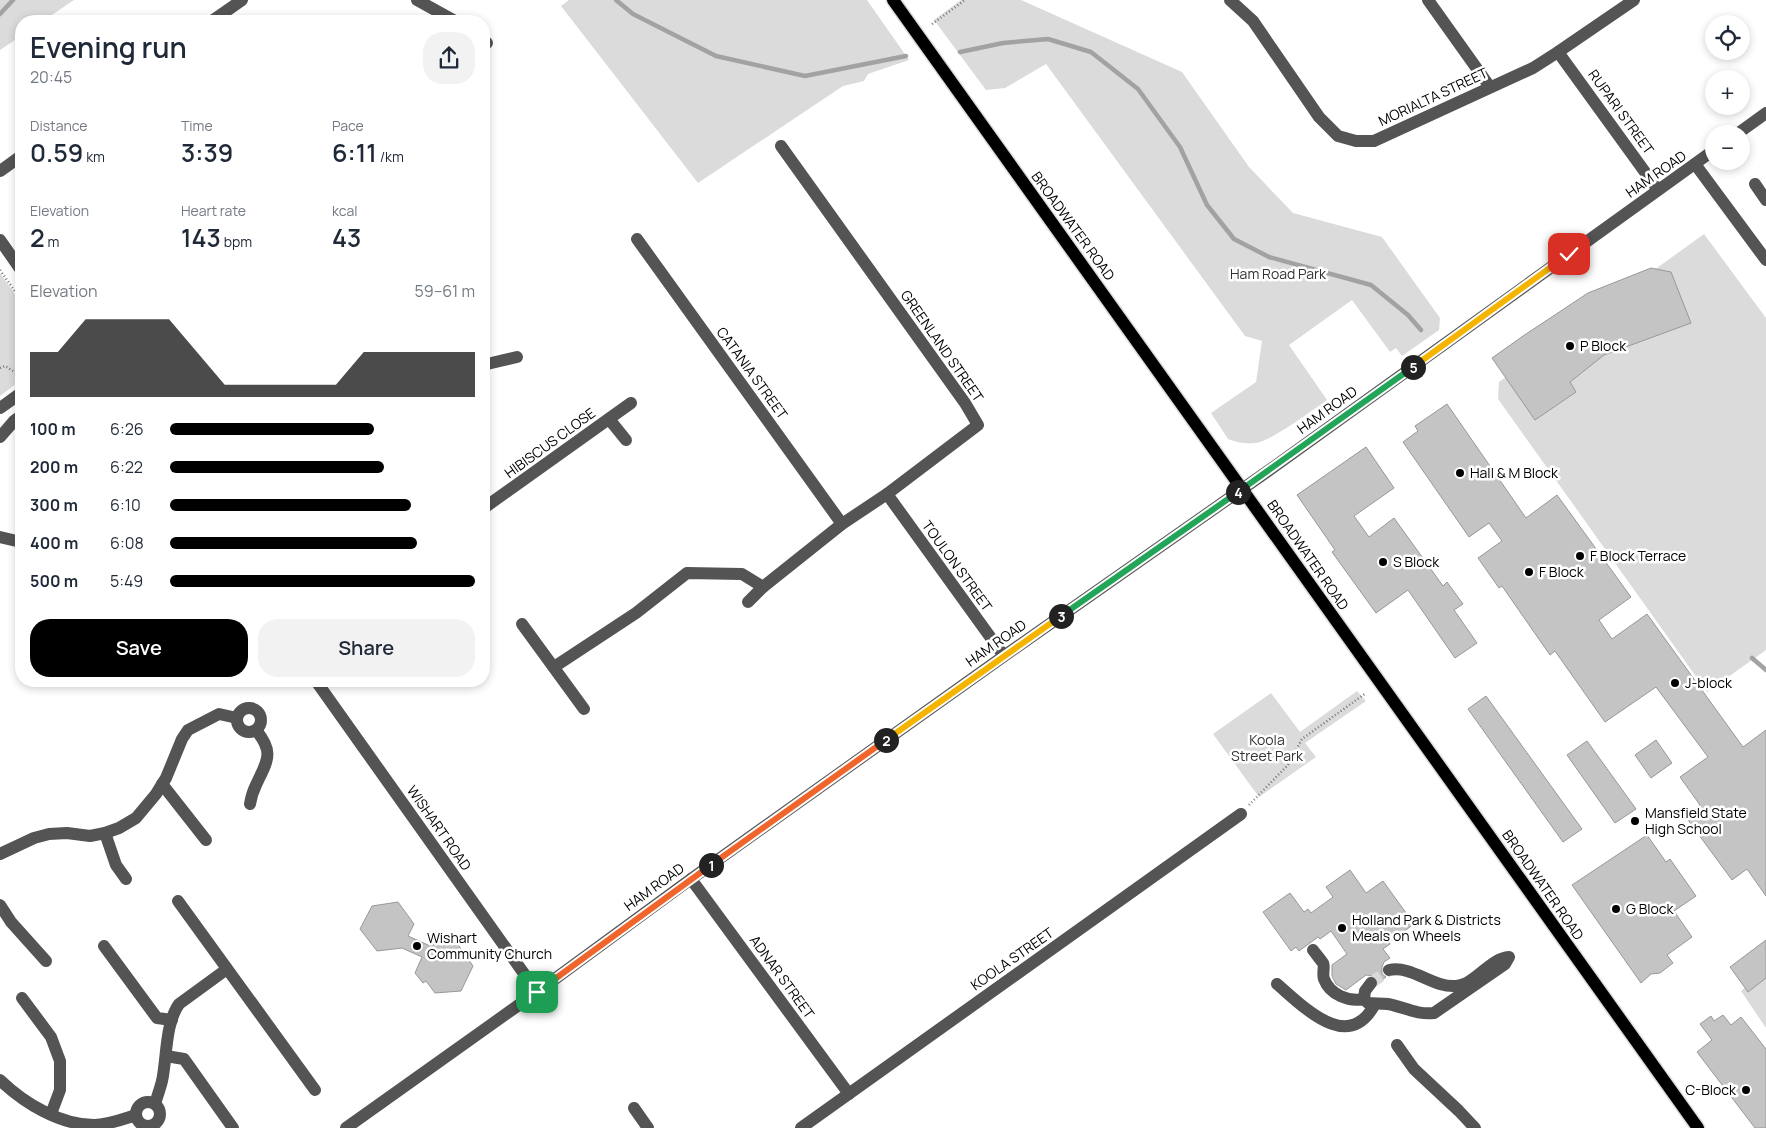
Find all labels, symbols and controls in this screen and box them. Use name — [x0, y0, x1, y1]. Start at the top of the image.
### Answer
map controls — [1705, 15, 1750, 170]
button: locate — [1705, 15, 1750, 60]
text: Evening run — [30, 28, 187, 66]
button: share — [423, 32, 475, 84]
street label: MORIALTA STREET — [1375, 63, 1491, 130]
text: 20:45 — [30, 66, 72, 88]
street label: RUPARI STREET — [1584, 66, 1659, 158]
button: + — [1705, 70, 1750, 115]
text: Distance — [30, 116, 87, 135]
text: Time — [181, 116, 213, 135]
text: Pace — [332, 116, 364, 135]
button: − — [1705, 125, 1750, 170]
text: 0.59 — [30, 135, 83, 170]
text: 3:39 — [181, 135, 233, 170]
text: 6:11 — [332, 135, 377, 170]
street label: HAM ROAD — [1622, 146, 1690, 201]
text: km — [83, 147, 105, 166]
text: /km — [377, 147, 404, 166]
street label: BROADWATER ROAD — [1027, 167, 1119, 284]
text: Elevation — [30, 201, 89, 220]
text: Heart rate — [181, 201, 246, 220]
text: kcal — [332, 201, 358, 220]
text: 2 — [30, 220, 45, 255]
text: 143 — [181, 220, 221, 255]
text: 43 — [332, 220, 361, 255]
text: m — [45, 232, 59, 251]
text: bpm — [221, 232, 252, 251]
pin — [1548, 233, 1590, 275]
icon: check — [1555, 240, 1583, 268]
park label: Ham Road Park — [1230, 264, 1327, 283]
text: Elevation — [30, 280, 98, 302]
text: 59–61 m — [414, 280, 475, 302]
street label: GREENLAND STREET — [897, 286, 988, 406]
street label: CATANIA STREET — [713, 323, 793, 423]
place label: P Block — [1580, 336, 1627, 355]
marker: P Block — [1564, 340, 1576, 352]
pin: 5 — [1400, 354, 1426, 380]
text: 5 — [1409, 358, 1418, 377]
street label: HAM ROAD — [1293, 381, 1361, 438]
street label: HIBISCUS CLOSE — [501, 403, 599, 482]
text: 100 m — [30, 418, 76, 440]
text: 6:26 — [110, 418, 144, 440]
text: 200 m — [30, 456, 78, 478]
text: 6:22 — [110, 456, 143, 478]
place label: Hall & M Block — [1470, 463, 1559, 482]
marker: Hall & M Block — [1454, 467, 1466, 479]
pin: 4 — [1226, 480, 1250, 504]
text: 4 — [1234, 483, 1243, 502]
text: 300 m — [30, 494, 78, 516]
text: 6:10 — [110, 494, 141, 516]
street label: BROADWATER ROAD — [1263, 496, 1354, 613]
street label: TOULON STREET — [918, 517, 997, 615]
text: 400 m — [30, 532, 78, 554]
text: 6:08 — [110, 532, 144, 554]
place label: F Block Terrace — [1590, 546, 1686, 565]
marker: F Block Terrace — [1574, 550, 1586, 562]
place label: S Block — [1393, 552, 1440, 571]
marker: S Block — [1377, 556, 1389, 568]
place label: F Block — [1539, 562, 1585, 581]
marker: F Block — [1523, 566, 1535, 578]
text: 500 m — [30, 570, 78, 592]
text: 5:49 — [110, 570, 143, 592]
pin: 3 — [1048, 604, 1074, 628]
text: 3 — [1057, 607, 1066, 626]
street label: HAM ROAD — [962, 615, 1030, 670]
button: Save — [30, 619, 248, 677]
button: Share — [258, 619, 475, 677]
place label: J-block — [1685, 673, 1733, 692]
marker: J-block — [1669, 677, 1681, 689]
pin: 2 — [874, 728, 898, 752]
park label: Koola Street Park — [1231, 730, 1304, 765]
text: 2 — [882, 731, 891, 750]
street label: WISHART ROAD — [403, 781, 476, 874]
place label: Mansfield State High School — [1645, 803, 1747, 838]
marker: Mansfield State High School — [1629, 815, 1641, 827]
street label: BROADWATER ROAD — [1498, 826, 1589, 943]
pin: 1 — [698, 852, 724, 878]
text: 1 — [708, 856, 715, 875]
street label: HAM ROAD — [620, 858, 688, 915]
place label: G Block — [1626, 899, 1675, 918]
marker: G Block — [1610, 903, 1622, 915]
place label: Holland Park & Districts Meals on Wheels — [1352, 910, 1501, 945]
marker: Holland Park & Districts Meals on Wheels — [1336, 922, 1348, 934]
street label: KOOLA STREET — [967, 923, 1057, 994]
place label: Wishart Community Church — [427, 928, 552, 963]
street label: ADNAR STREET — [746, 931, 819, 1023]
marker: Wishart Community Church — [411, 940, 423, 952]
pin — [516, 971, 558, 1013]
icon: arrive — [523, 978, 551, 1006]
place label: C-Block — [1685, 1080, 1737, 1099]
marker: C-Block — [1740, 1084, 1752, 1096]

